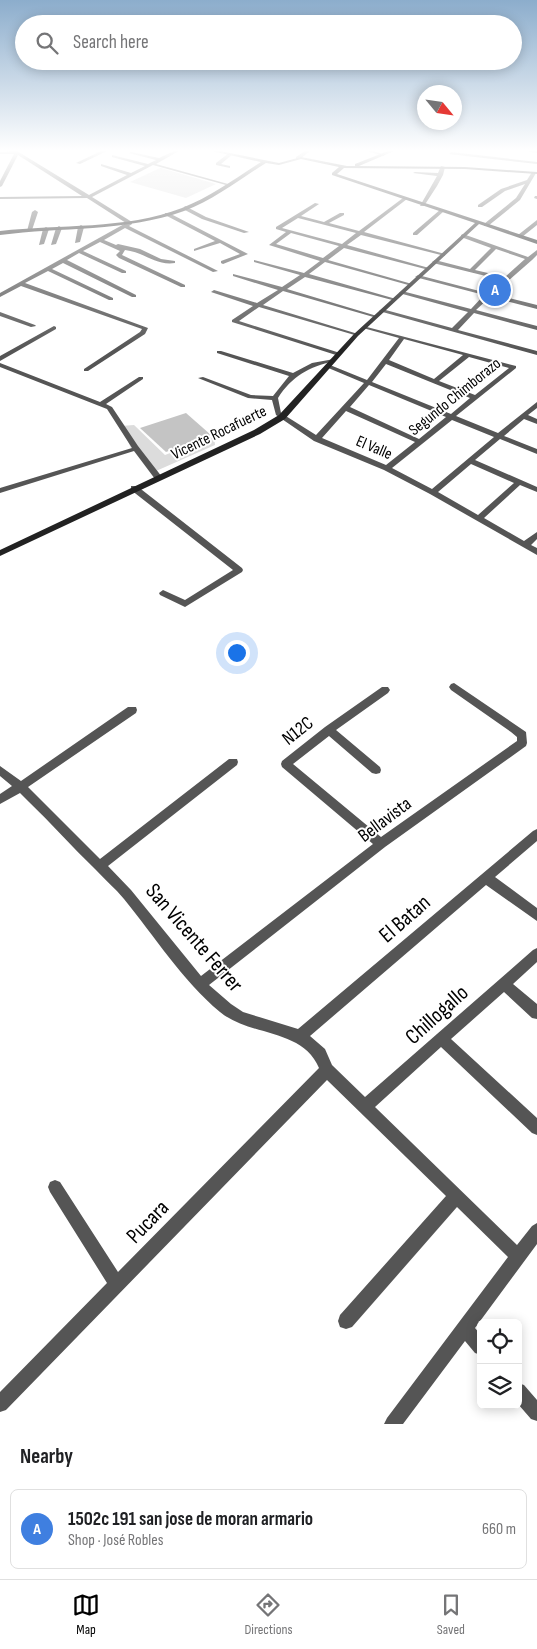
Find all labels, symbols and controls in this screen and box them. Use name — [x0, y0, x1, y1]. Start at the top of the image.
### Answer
search box — [15, 15, 522, 70]
icon: search — [33, 29, 61, 57]
text: Search here — [73, 31, 149, 54]
north arrow — [417, 85, 462, 130]
pin: A — [479, 271, 511, 309]
street label: Segundo Chimborazo — [405, 354, 505, 440]
street label: Vicente Rocafuerte — [168, 402, 270, 464]
street label: El Valle — [353, 432, 395, 464]
your location — [224, 640, 250, 666]
street label: N12C — [278, 712, 318, 750]
street label: Bellavista — [354, 792, 416, 848]
street label: San Vicente Ferrer — [139, 878, 249, 998]
street label: El Batan — [374, 889, 436, 949]
street label: Chillogallo — [400, 980, 474, 1050]
street label: Pucara — [121, 1195, 175, 1249]
map controls — [477, 1319, 522, 1409]
button: locate — [477, 1319, 522, 1364]
button: layers — [477, 1364, 522, 1409]
text: Nearby — [20, 1444, 73, 1469]
text: 1502c 191 san jose de moran armario — [68, 1508, 313, 1531]
text: A — [33, 1520, 41, 1539]
text: 660 m — [482, 1520, 516, 1539]
text: Shop · José Robles — [68, 1531, 164, 1550]
tab: Map — [72, 1591, 100, 1638]
tab: Directions — [244, 1591, 293, 1638]
tab: Saved — [437, 1591, 465, 1638]

